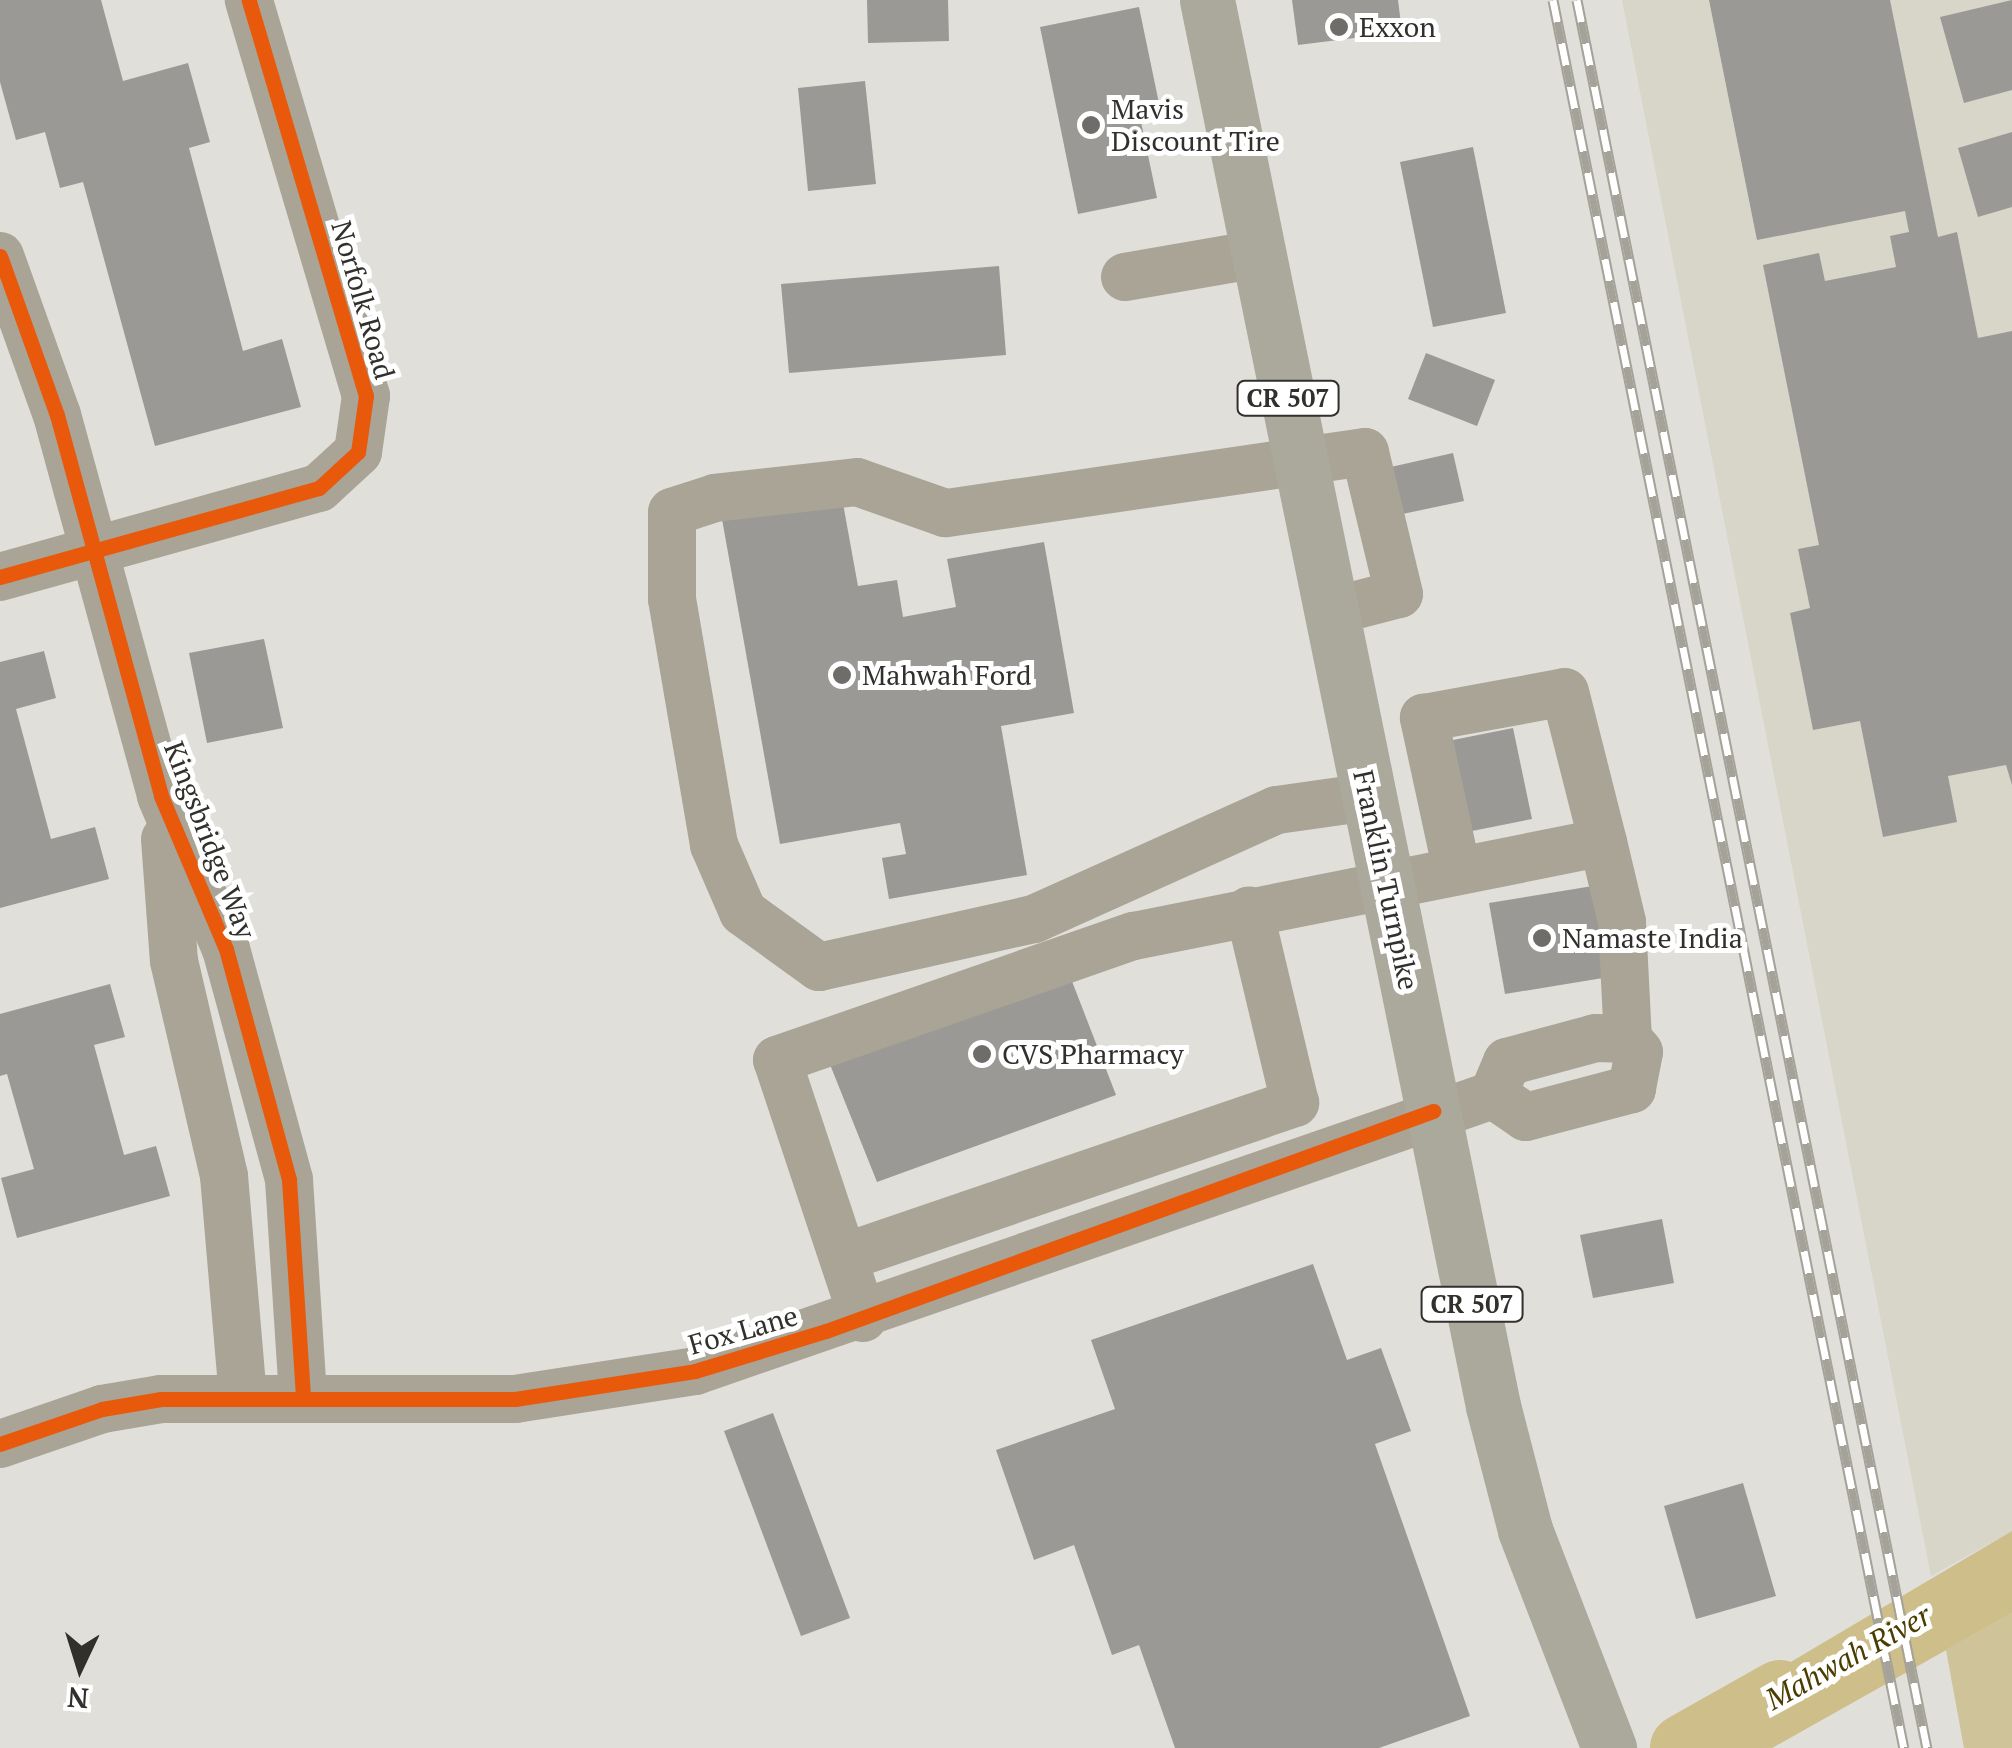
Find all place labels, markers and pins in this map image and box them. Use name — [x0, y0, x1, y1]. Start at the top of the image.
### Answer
place label: Exxon — [1359, 10, 1436, 44]
marker: Exxon — [1328, 16, 1350, 38]
place label: Mavis Discount Tire — [1111, 92, 1280, 158]
marker: Mavis Discount Tire — [1080, 114, 1102, 136]
place label: Mahwah Ford — [862, 658, 1032, 692]
marker: Mahwah Ford — [831, 664, 853, 686]
place label: Namaste India — [1562, 921, 1743, 955]
marker: Namaste India — [1531, 927, 1553, 949]
place label: CVS Pharmacy — [1002, 1037, 1184, 1071]
marker: CVS Pharmacy — [971, 1043, 993, 1065]

